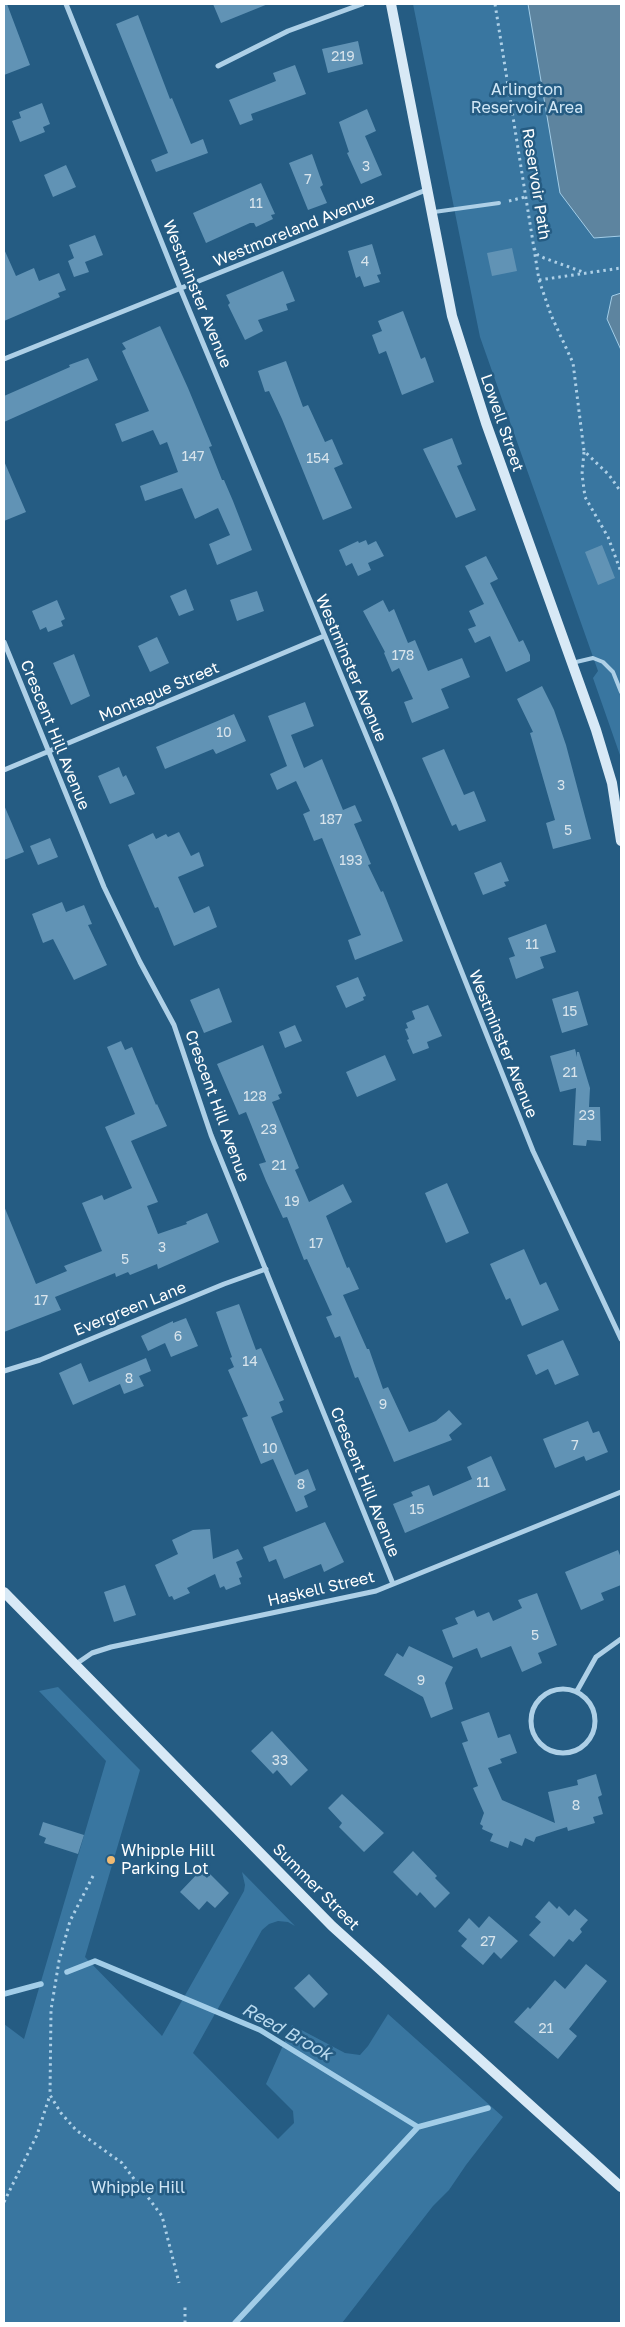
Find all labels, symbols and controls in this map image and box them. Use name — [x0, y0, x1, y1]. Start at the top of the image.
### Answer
house number: 219 — [331, 49, 355, 65]
park label: Arlington Reservoir Area — [471, 80, 583, 118]
street label: Reservoir Path — [518, 127, 554, 241]
house number: 3 — [362, 159, 370, 175]
house number: 7 — [304, 172, 312, 188]
street label: Westmoreland Avenue — [211, 189, 377, 271]
house number: 11 — [249, 196, 263, 212]
street label: Westminster Avenue — [158, 217, 236, 371]
house number: 4 — [361, 254, 369, 270]
street label: Lowell Street — [476, 372, 528, 474]
house number: 147 — [182, 449, 204, 465]
house number: 154 — [306, 451, 330, 467]
street label: Westminster Avenue — [311, 592, 391, 744]
house number: 178 — [392, 648, 414, 664]
street label: Crescent Hill Avenue — [16, 657, 94, 813]
street label: Montague Street — [96, 658, 222, 726]
house number: 10 — [216, 725, 232, 741]
house number: 3 — [557, 778, 565, 794]
house number: 187 — [320, 812, 342, 828]
house number: 5 — [564, 823, 572, 839]
house number: 193 — [339, 853, 363, 869]
house number: 11 — [525, 937, 539, 953]
street label: Westminster Avenue — [464, 967, 542, 1121]
house number: 15 — [563, 1004, 577, 1020]
street label: Crescent Hill Avenue — [181, 1028, 253, 1184]
house number: 21 — [563, 1065, 577, 1081]
house number: 128 — [243, 1089, 267, 1105]
house number: 23 — [579, 1108, 595, 1124]
house number: 23 — [261, 1122, 277, 1138]
house number: 21 — [272, 1158, 286, 1174]
house number: 19 — [284, 1194, 300, 1210]
house number: 17 — [309, 1236, 323, 1252]
house number: 3 — [158, 1240, 166, 1256]
house number: 5 — [121, 1252, 129, 1268]
street label: Evergreen Lane — [71, 1278, 189, 1340]
house number: 17 — [34, 1293, 48, 1309]
house number: 6 — [174, 1329, 182, 1345]
house number: 14 — [242, 1354, 258, 1370]
house number: 8 — [125, 1371, 133, 1387]
house number: 9 — [379, 1397, 387, 1413]
street label: Crescent Hill Avenue — [326, 1404, 404, 1560]
house number: 7 — [571, 1438, 579, 1454]
house number: 10 — [262, 1441, 278, 1457]
house number: 11 — [476, 1475, 490, 1491]
house number: 8 — [297, 1477, 305, 1493]
house number: 15 — [410, 1502, 424, 1518]
street label: Haskell Street — [266, 1567, 376, 1611]
house number: 5 — [531, 1628, 539, 1644]
house number: 9 — [417, 1673, 425, 1689]
house number: 33 — [272, 1753, 288, 1769]
house number: 8 — [572, 1798, 580, 1814]
street label: Summer Street — [269, 1840, 363, 1934]
place label: Whipple Hill Parking Lot — [121, 1841, 215, 1879]
marker: Whipple Hill Parking Lot — [105, 1854, 117, 1866]
house number: 27 — [480, 1934, 496, 1950]
water label: Reed Brook — [238, 1999, 336, 2065]
house number: 21 — [539, 2021, 553, 2037]
park label: Whipple Hill — [91, 2178, 185, 2198]

